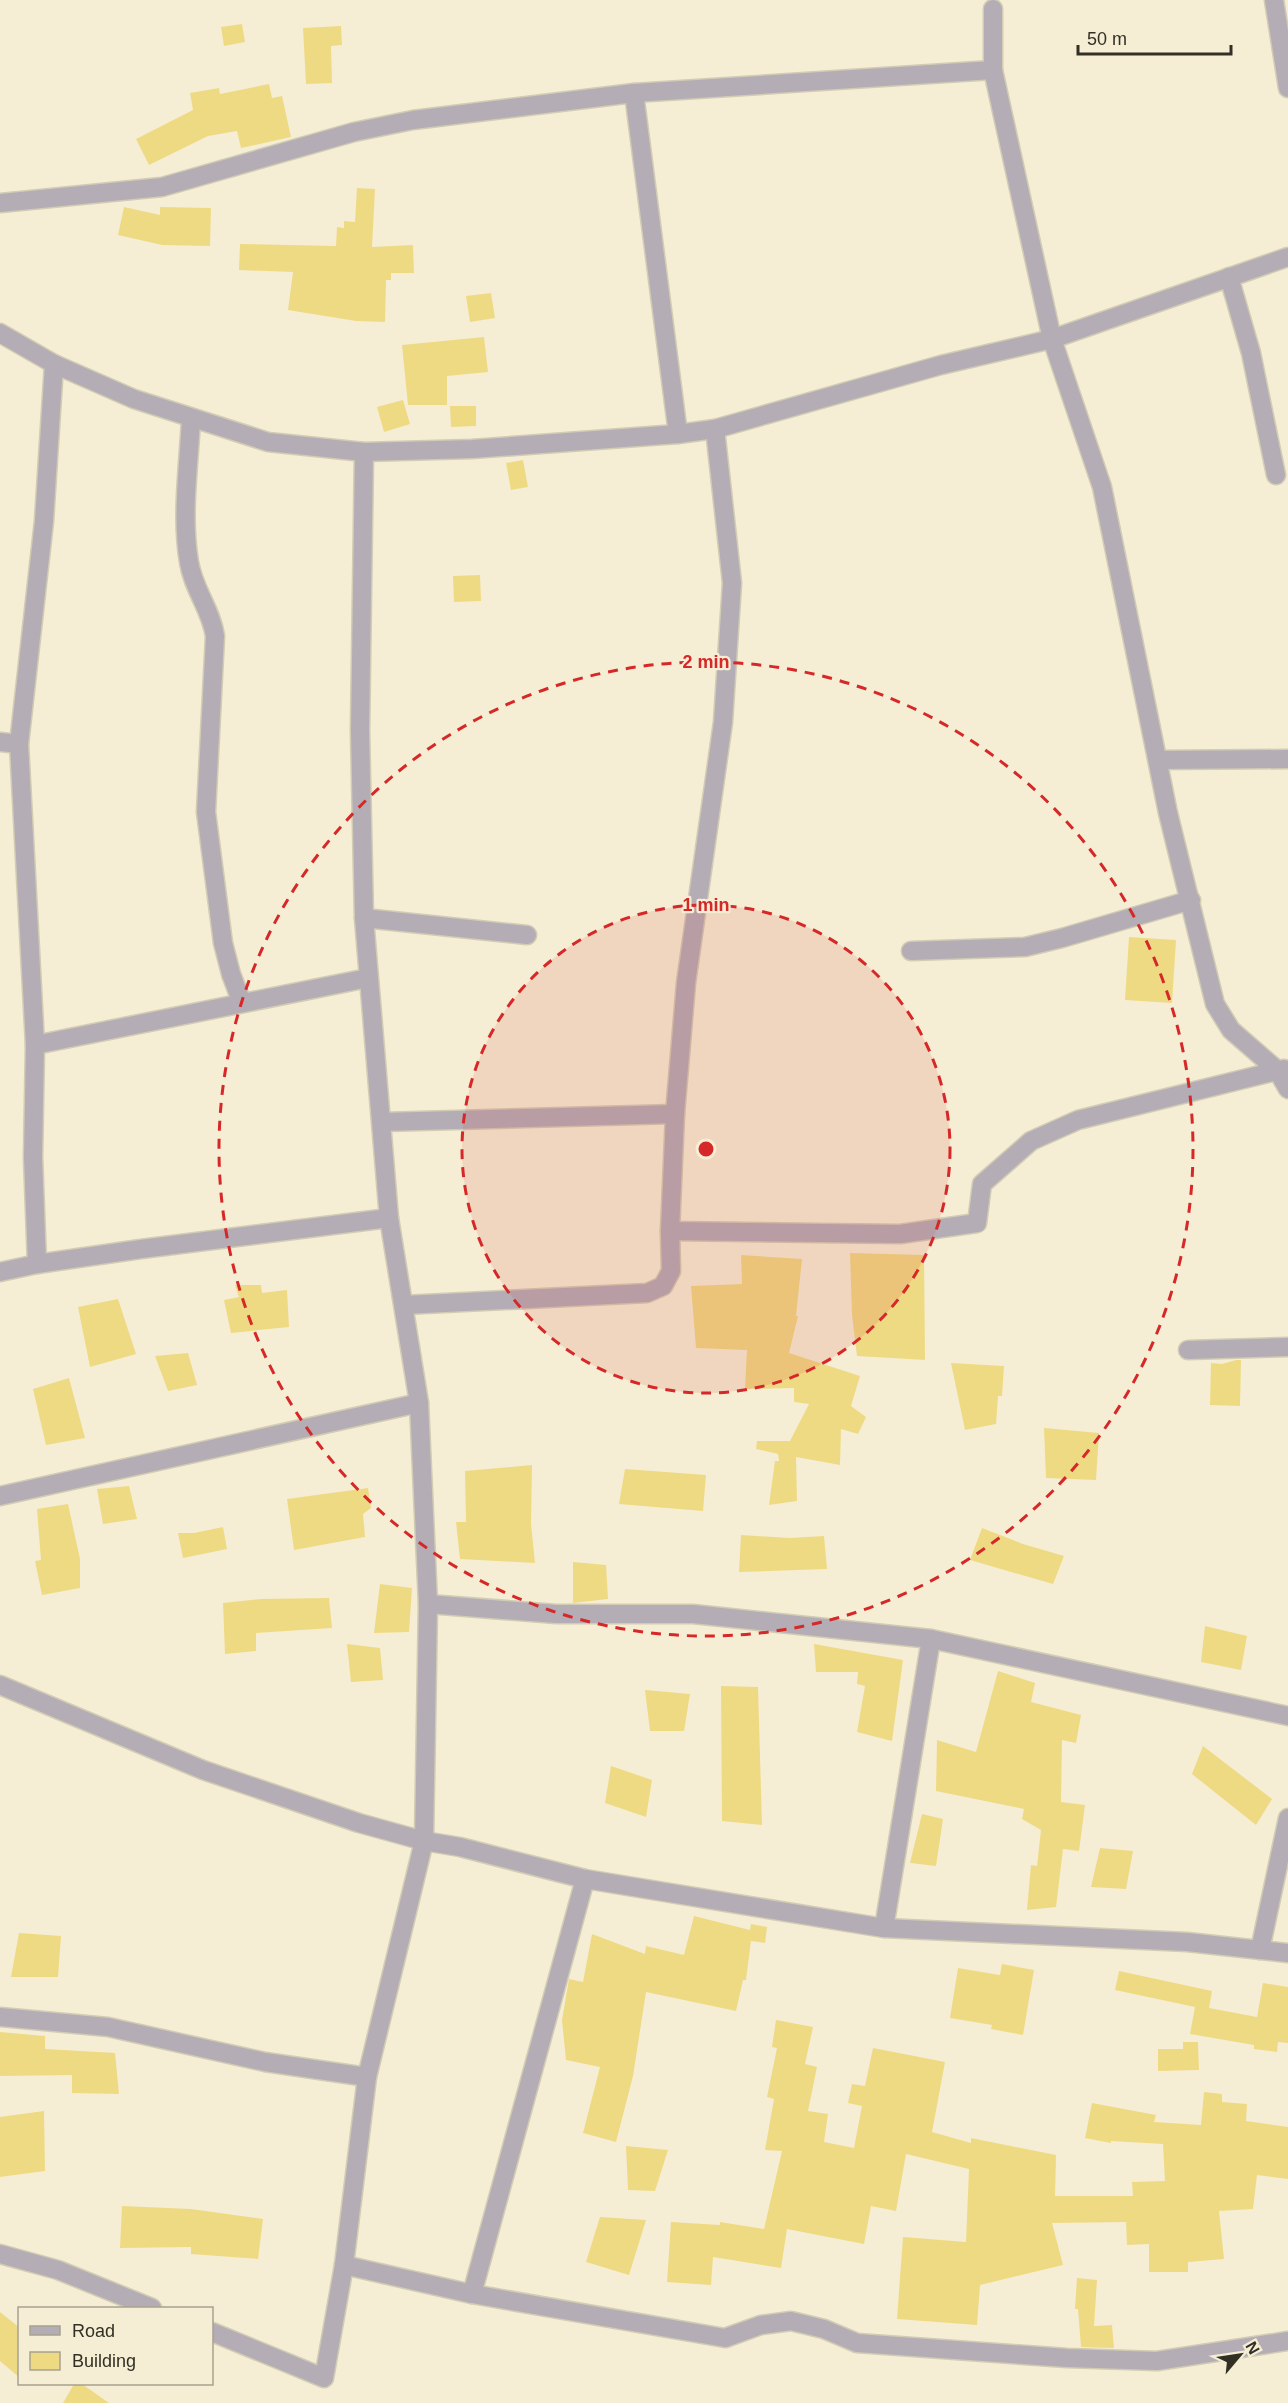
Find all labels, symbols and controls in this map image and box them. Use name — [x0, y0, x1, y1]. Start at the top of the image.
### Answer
scale bar — [1078, 18, 1231, 56]
text: 50 m — [1087, 29, 1127, 49]
text: 2 min — [682, 652, 730, 672]
text: 1 min — [682, 895, 730, 915]
centre of rings — [696, 1139, 716, 1159]
legend — [18, 2307, 213, 2385]
text: Road — [72, 2321, 115, 2341]
north arrow — [1210, 2325, 1270, 2385]
text: N — [1242, 2339, 1263, 2357]
text: Building — [72, 2351, 136, 2371]

